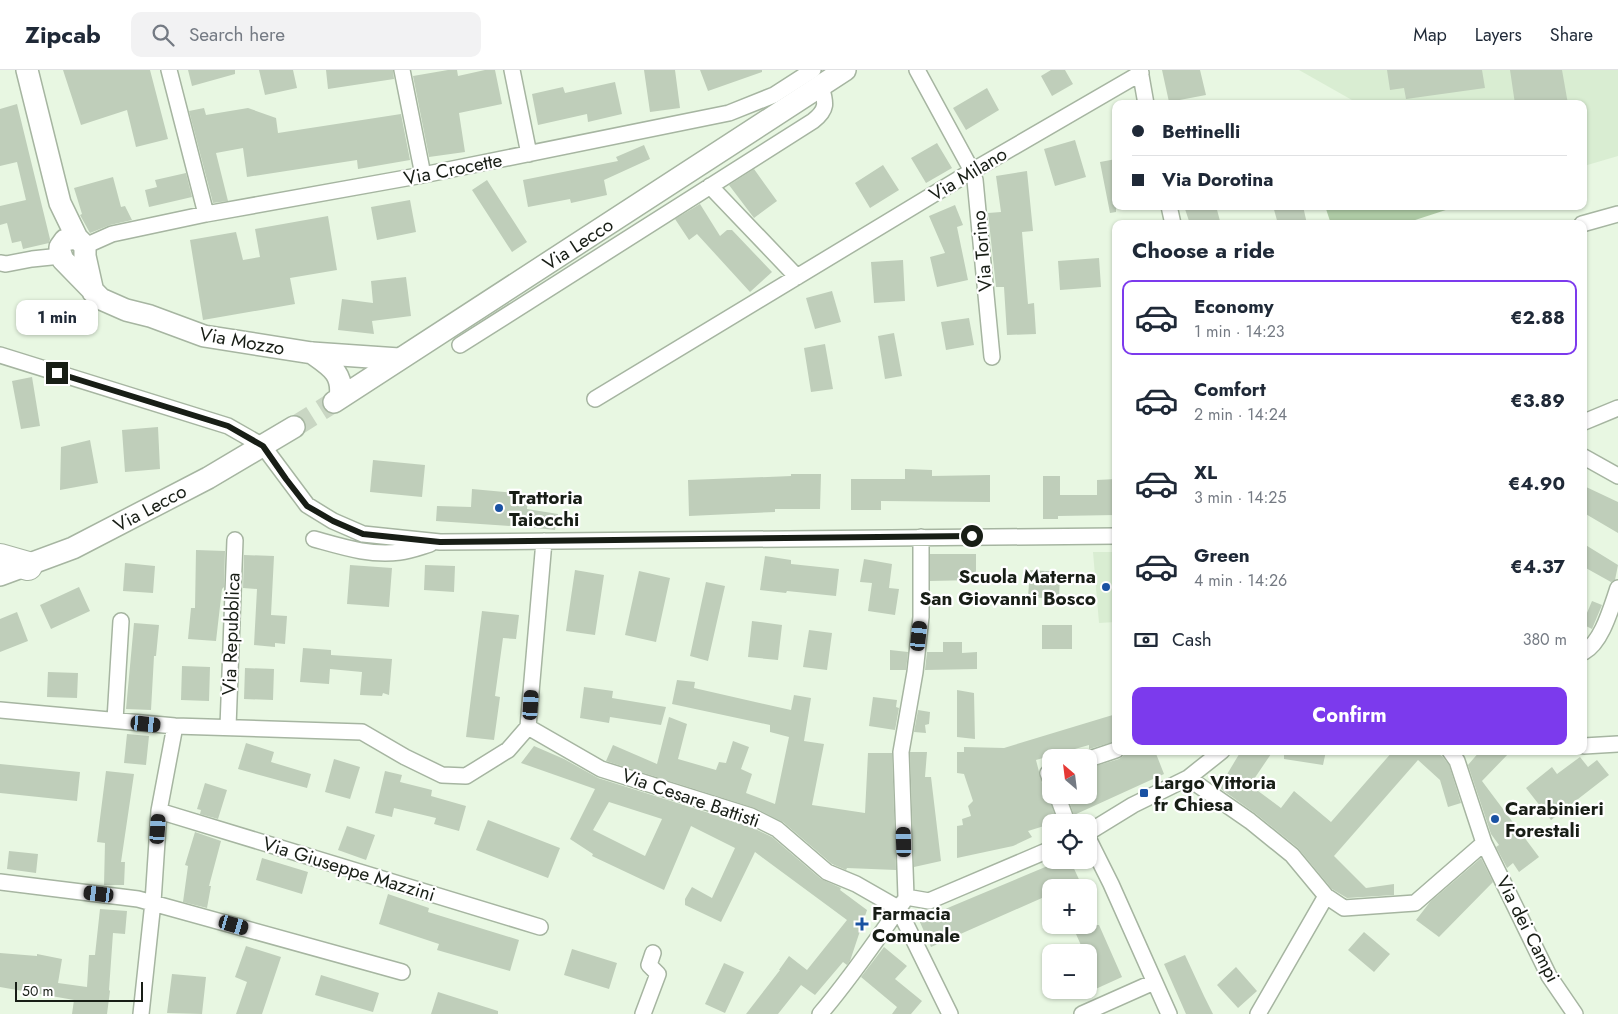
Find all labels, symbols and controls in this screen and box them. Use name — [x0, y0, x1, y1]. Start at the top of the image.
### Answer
search box — [131, 12, 481, 57]
text: Zipcab — [25, 17, 101, 52]
icon: search — [149, 21, 177, 49]
text: Search here — [189, 21, 285, 48]
text: Map — [1413, 22, 1447, 48]
text: Layers — [1475, 22, 1522, 48]
text: Share — [1550, 22, 1593, 48]
text: Bettinelli — [1162, 118, 1240, 145]
street label: Via Milano — [924, 140, 1012, 208]
street label: Via Crocette — [401, 146, 505, 192]
text: Via Dorotina — [1162, 166, 1273, 193]
street label: Via Torino — [965, 209, 999, 293]
street label: Via Lecco — [537, 211, 619, 277]
text: Choose a ride — [1132, 234, 1275, 266]
text: Economy — [1194, 293, 1274, 320]
icon: car — [1134, 295, 1179, 340]
callout: 1 min — [16, 300, 98, 336]
text: €2.88 — [1510, 304, 1565, 331]
text: 1 min — [37, 306, 77, 329]
street label: Via Mozzo — [197, 320, 287, 362]
text: 1 min · 14:23 — [1194, 320, 1285, 343]
route end — [46, 362, 68, 384]
text: Comfort — [1194, 376, 1266, 403]
icon: car — [1134, 378, 1179, 423]
text: €3.89 — [1510, 387, 1565, 414]
text: 2 min · 14:24 — [1194, 403, 1287, 426]
text: XL — [1194, 459, 1217, 486]
icon: car — [1134, 461, 1179, 506]
text: €4.90 — [1508, 470, 1565, 497]
street label: Via Lecco — [109, 477, 191, 539]
place label: Trattoria Taiocchi — [509, 484, 583, 533]
text: 3 min · 14:25 — [1194, 486, 1286, 509]
marker: Trattoria Taiocchi — [493, 502, 505, 514]
route start — [961, 525, 983, 547]
text: Green — [1194, 542, 1250, 569]
icon: car — [1134, 544, 1179, 589]
text: €4.37 — [1510, 553, 1565, 580]
place label: Scuola Materna San Giovanni Bosco — [919, 563, 1096, 612]
text: 4 min · 14:26 — [1194, 569, 1287, 592]
street label: Via Repubblica — [215, 572, 247, 696]
marker: Scuola Materna San Giovanni Bosco — [1100, 581, 1112, 593]
car — [909, 620, 928, 652]
icon: cash — [1132, 626, 1160, 654]
text: Cash — [1172, 626, 1212, 653]
text: 380 m — [1523, 628, 1567, 651]
button: Confirm — [1132, 687, 1567, 745]
car — [522, 690, 539, 720]
car — [130, 715, 161, 733]
north arrow — [1042, 749, 1098, 804]
map controls — [1042, 749, 1097, 999]
street label: Via Cesare Battisti — [618, 762, 764, 834]
place label: Largo Vittoria fr Chiesa — [1154, 769, 1276, 818]
marker: Largo Vittoria fr Chiesa — [1138, 787, 1150, 799]
place label: Carabinieri Forestali — [1505, 795, 1604, 844]
marker: Carabinieri Forestali — [1489, 813, 1501, 825]
car — [149, 814, 166, 844]
button: locate — [1042, 814, 1097, 869]
car — [895, 827, 912, 857]
street label: Via Giuseppe Mazzini — [259, 830, 439, 908]
street label: Via dei Campi — [1490, 871, 1566, 987]
button: + — [1042, 879, 1097, 934]
car — [83, 885, 114, 903]
place label: Farmacia Comunale — [872, 900, 960, 949]
car — [217, 914, 250, 936]
marker: Farmacia Comunale — [856, 918, 868, 930]
button: − — [1042, 944, 1097, 999]
scale bar — [15, 979, 142, 1002]
text: 50 m — [22, 981, 53, 1001]

